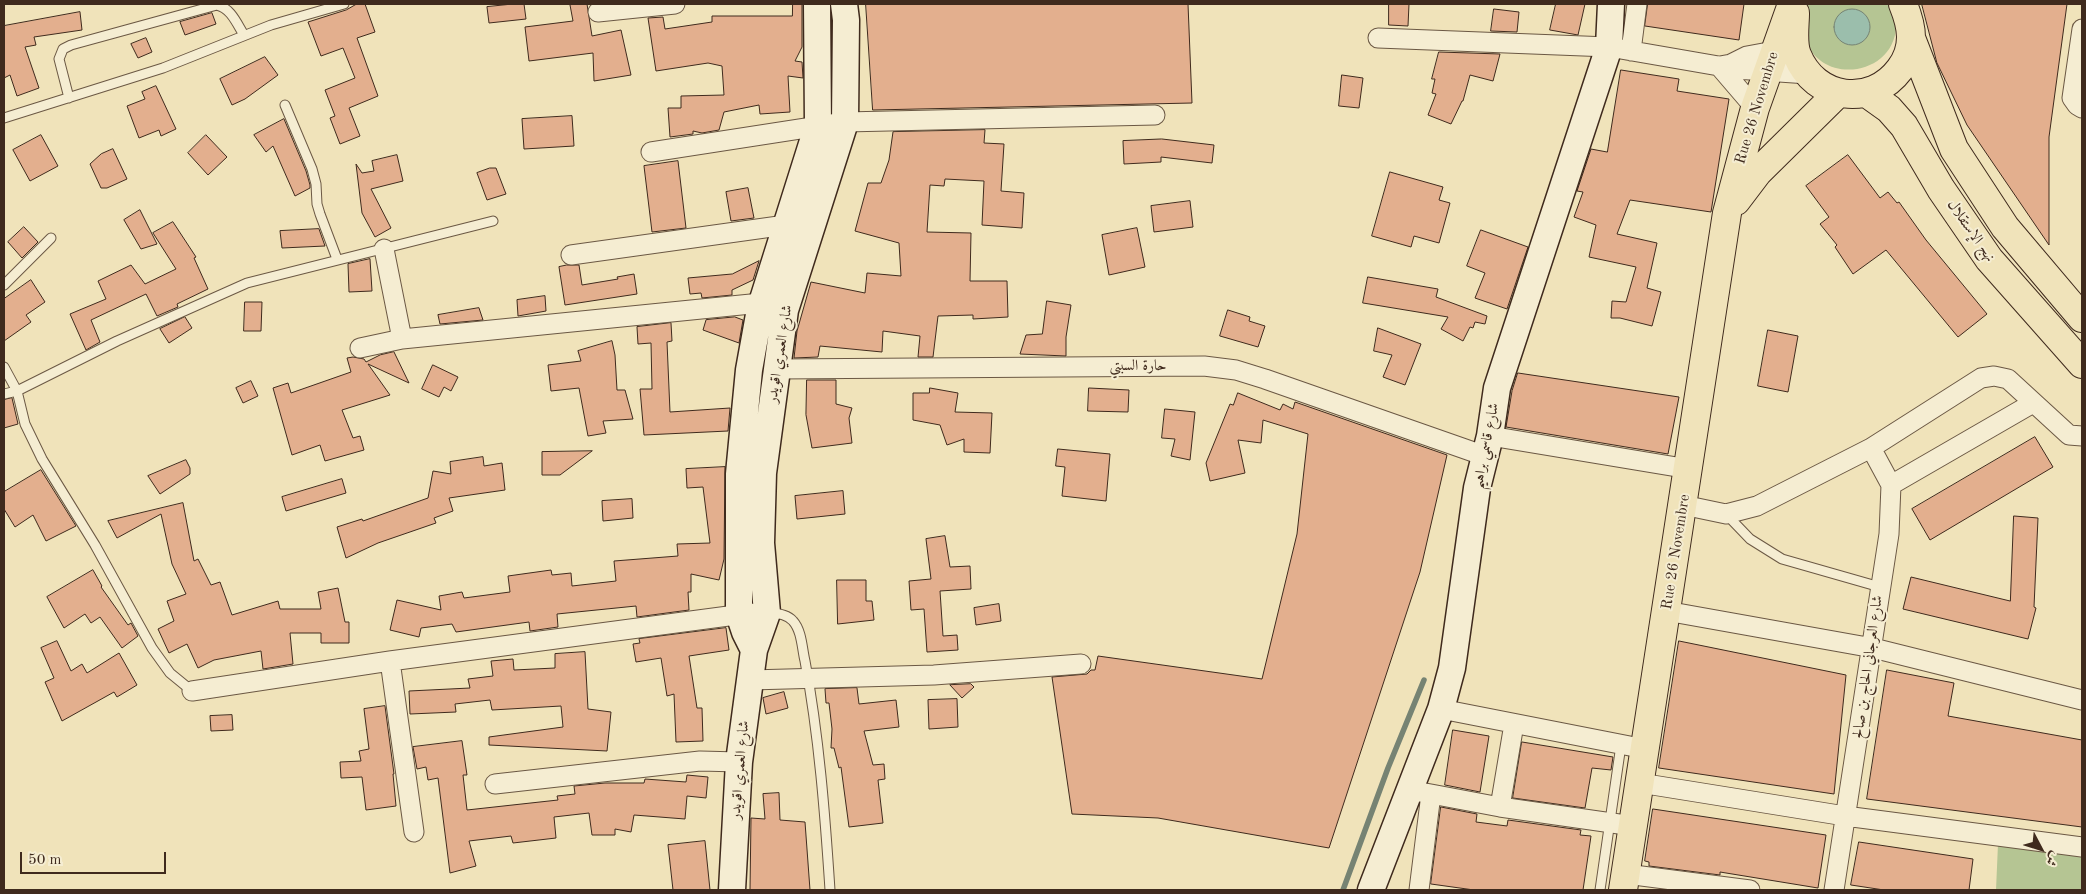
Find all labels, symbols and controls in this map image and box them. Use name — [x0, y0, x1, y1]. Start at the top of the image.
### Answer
street label: Rue 26 Novembre — [1731, 50, 1783, 166]
street label: نهج الإستقلال — [1943, 196, 1999, 266]
street label: شارع العمري اقويدر — [763, 304, 797, 404]
street label: حارة السبتي — [1109, 357, 1167, 375]
street label: شارع قاسمي براهيم — [1469, 402, 1503, 490]
street label: Rue 26 Novembre — [1658, 493, 1694, 611]
street label: شارع العرجاني الحاج بن صالح — [1849, 594, 1887, 740]
street label: شارع العمري اقويدر — [727, 720, 753, 820]
north arrow — [2016, 824, 2066, 874]
scale bar — [22, 842, 169, 874]
text: ش — [2043, 849, 2062, 868]
text: 50 m — [28, 853, 62, 868]

